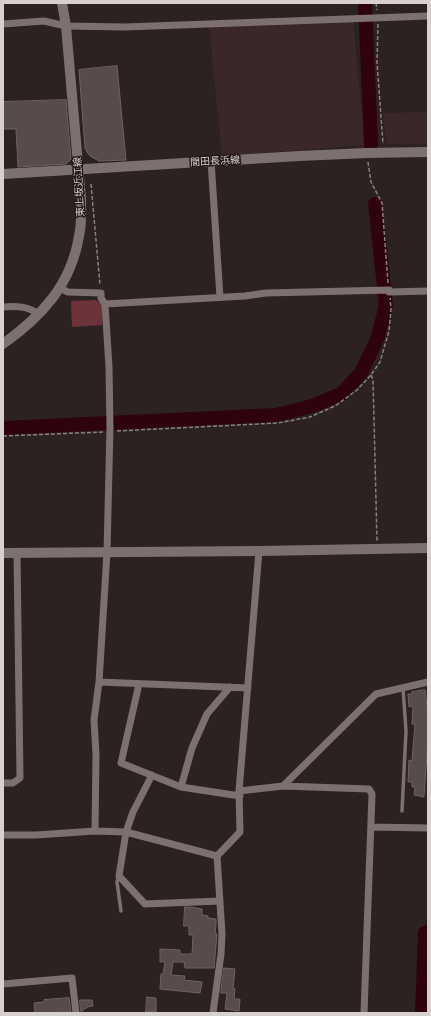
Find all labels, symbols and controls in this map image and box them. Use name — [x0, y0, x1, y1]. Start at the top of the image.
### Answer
street label: 間田長浜線 — [190, 154, 240, 168]
street label: 東上坂近江線 — [71, 157, 87, 217]

